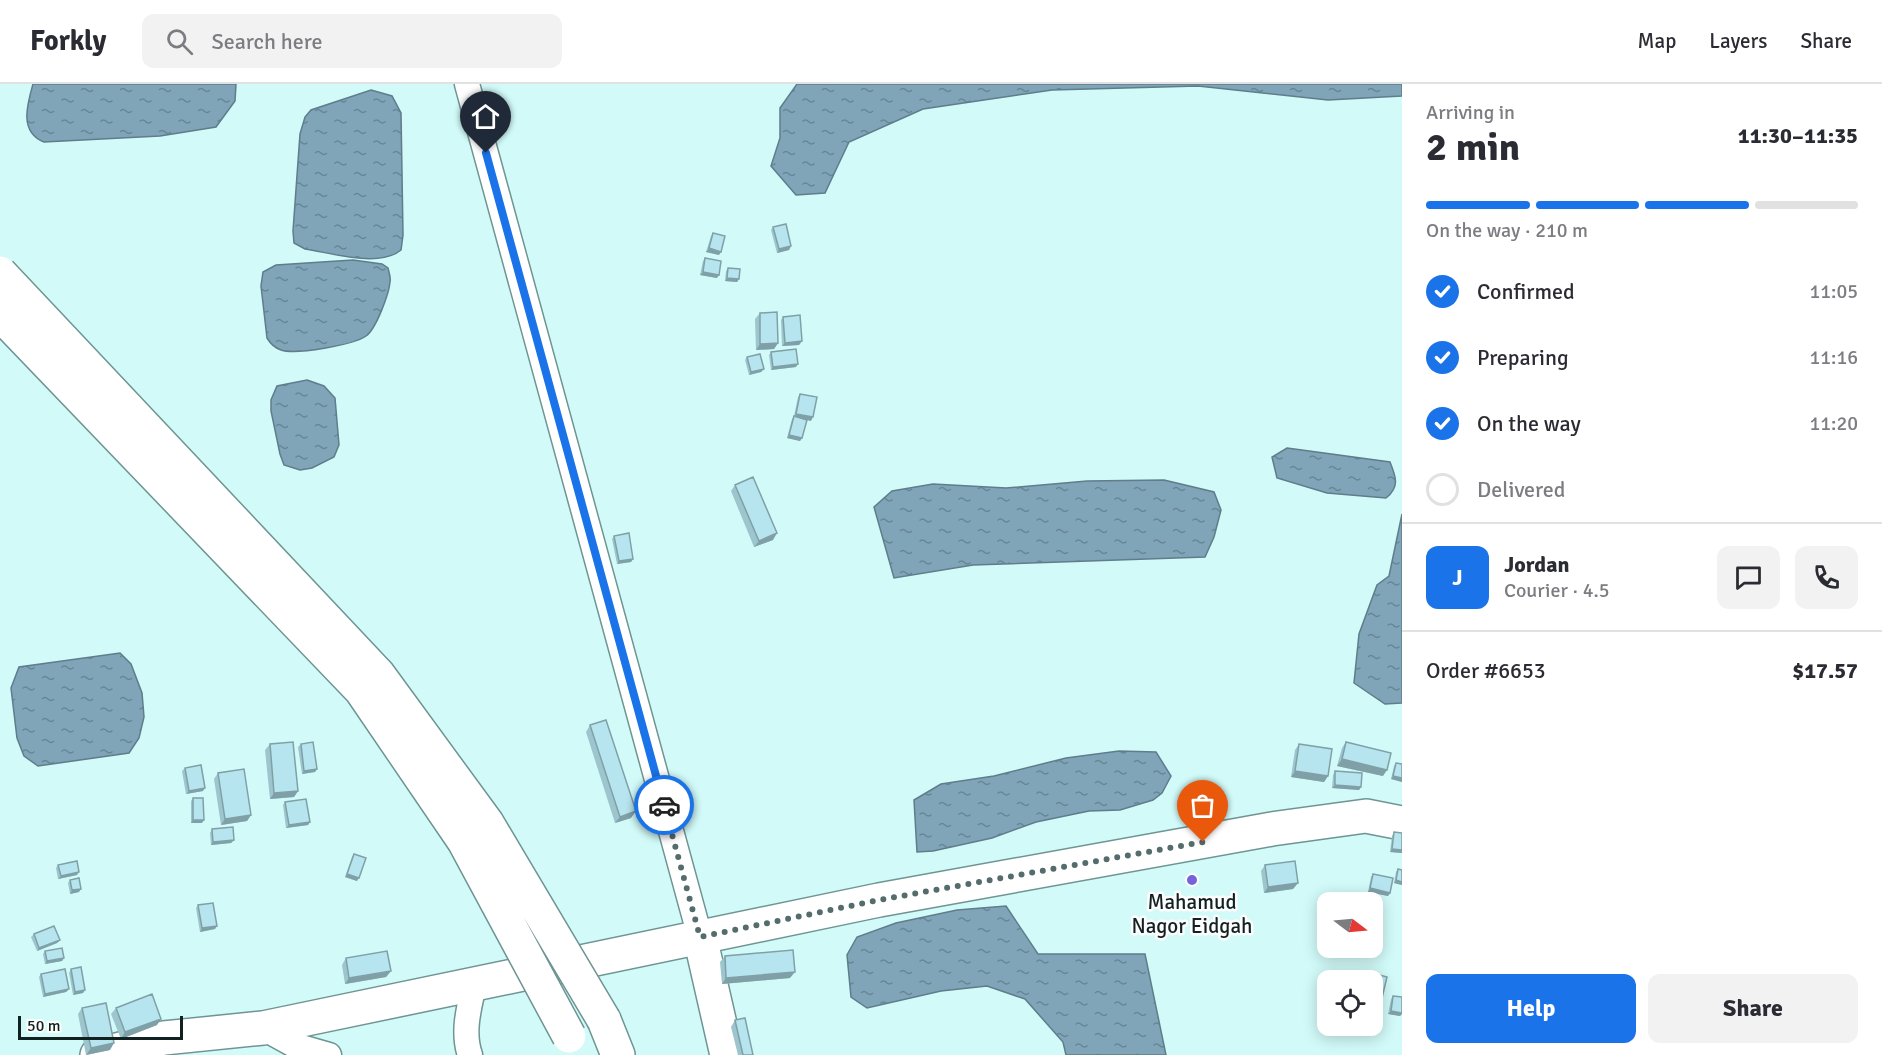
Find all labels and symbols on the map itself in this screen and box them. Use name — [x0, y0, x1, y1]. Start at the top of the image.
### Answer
pin — [460, 91, 511, 153]
courier — [634, 775, 694, 835]
pin — [1177, 780, 1228, 842]
marker: Mahamud Nagor Eidgah — [1185, 873, 1199, 887]
place label: Mahamud Nagor Eidgah — [1131, 889, 1253, 939]
north arrow — [1317, 892, 1383, 958]
scale bar — [18, 1013, 183, 1040]

